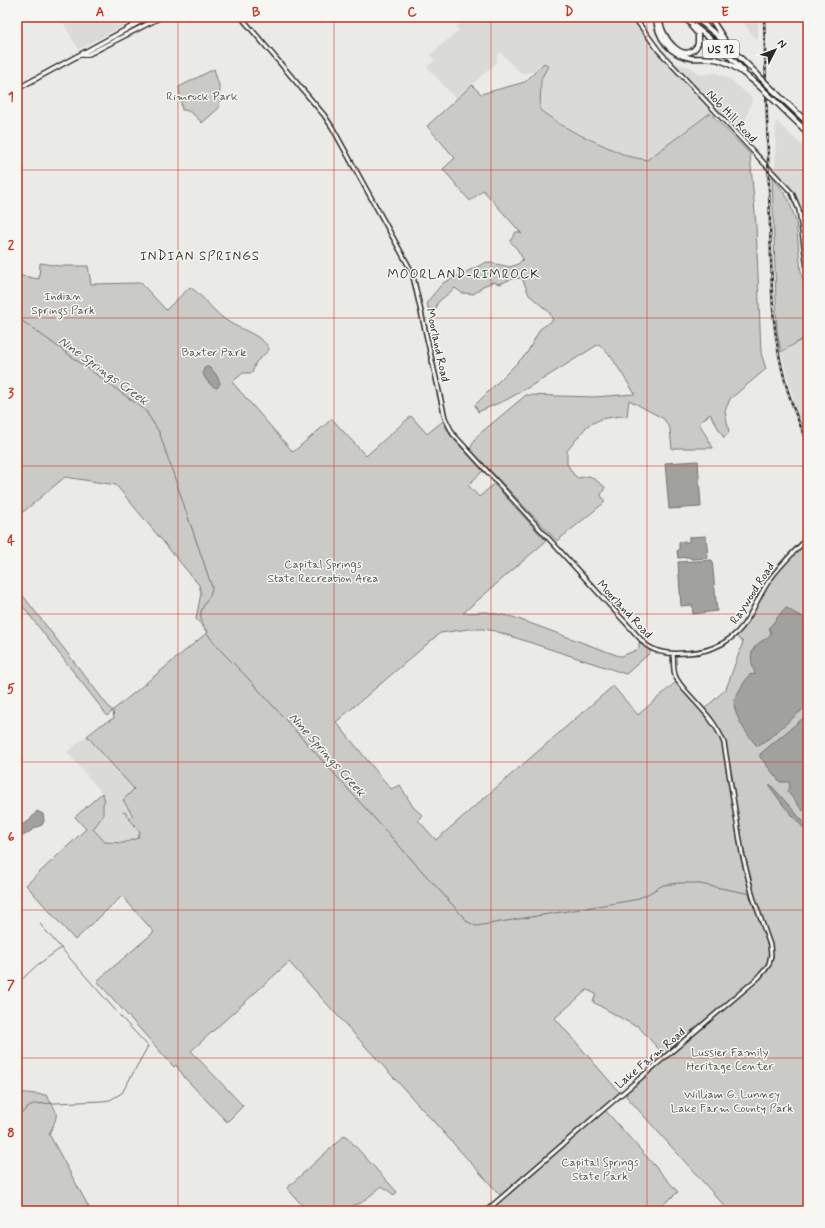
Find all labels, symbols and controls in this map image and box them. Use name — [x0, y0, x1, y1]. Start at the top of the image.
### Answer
text: A — [96, 4, 104, 21]
text: B — [252, 4, 261, 21]
text: C — [407, 4, 417, 21]
text: D — [565, 4, 574, 21]
text: E — [721, 4, 729, 21]
north arrow — [755, 30, 795, 70]
text: N — [774, 37, 789, 51]
road number: US 12 — [703, 40, 739, 58]
street label: Nob Hill Road — [702, 87, 760, 147]
text: 1 — [8, 89, 14, 106]
park label: Rimrock Park — [166, 89, 238, 105]
text: 2 — [8, 237, 15, 254]
district label: INDIAN SPRINGS — [140, 248, 260, 265]
district label: MOORLAND-RIMROCK — [387, 266, 541, 283]
park label: Indian Springs Park — [31, 289, 95, 320]
street label: Moorland Road — [421, 307, 453, 383]
water label: Nine Springs Creek — [55, 333, 152, 410]
park label: Baxter Park — [182, 345, 246, 361]
text: 3 — [8, 385, 14, 402]
text: 4 — [7, 533, 15, 550]
park label: Capital Springs State Recreation Area — [267, 557, 379, 587]
street label: Raywood Road — [727, 560, 779, 628]
street label: Moorland Road — [593, 577, 656, 642]
text: 5 — [7, 681, 15, 698]
water label: Nine Springs Creek — [285, 709, 370, 801]
text: 6 — [8, 829, 15, 846]
text: 7 — [7, 977, 15, 994]
street label: Lake Farm Road — [612, 1025, 689, 1093]
park label: Lussier Family Heritage Center — [686, 1045, 774, 1075]
park label: William G. Lunney Lake Farm County Park — [671, 1087, 793, 1117]
text: 8 — [7, 1125, 15, 1142]
park label: Capital Springs State Park — [561, 1155, 640, 1185]

